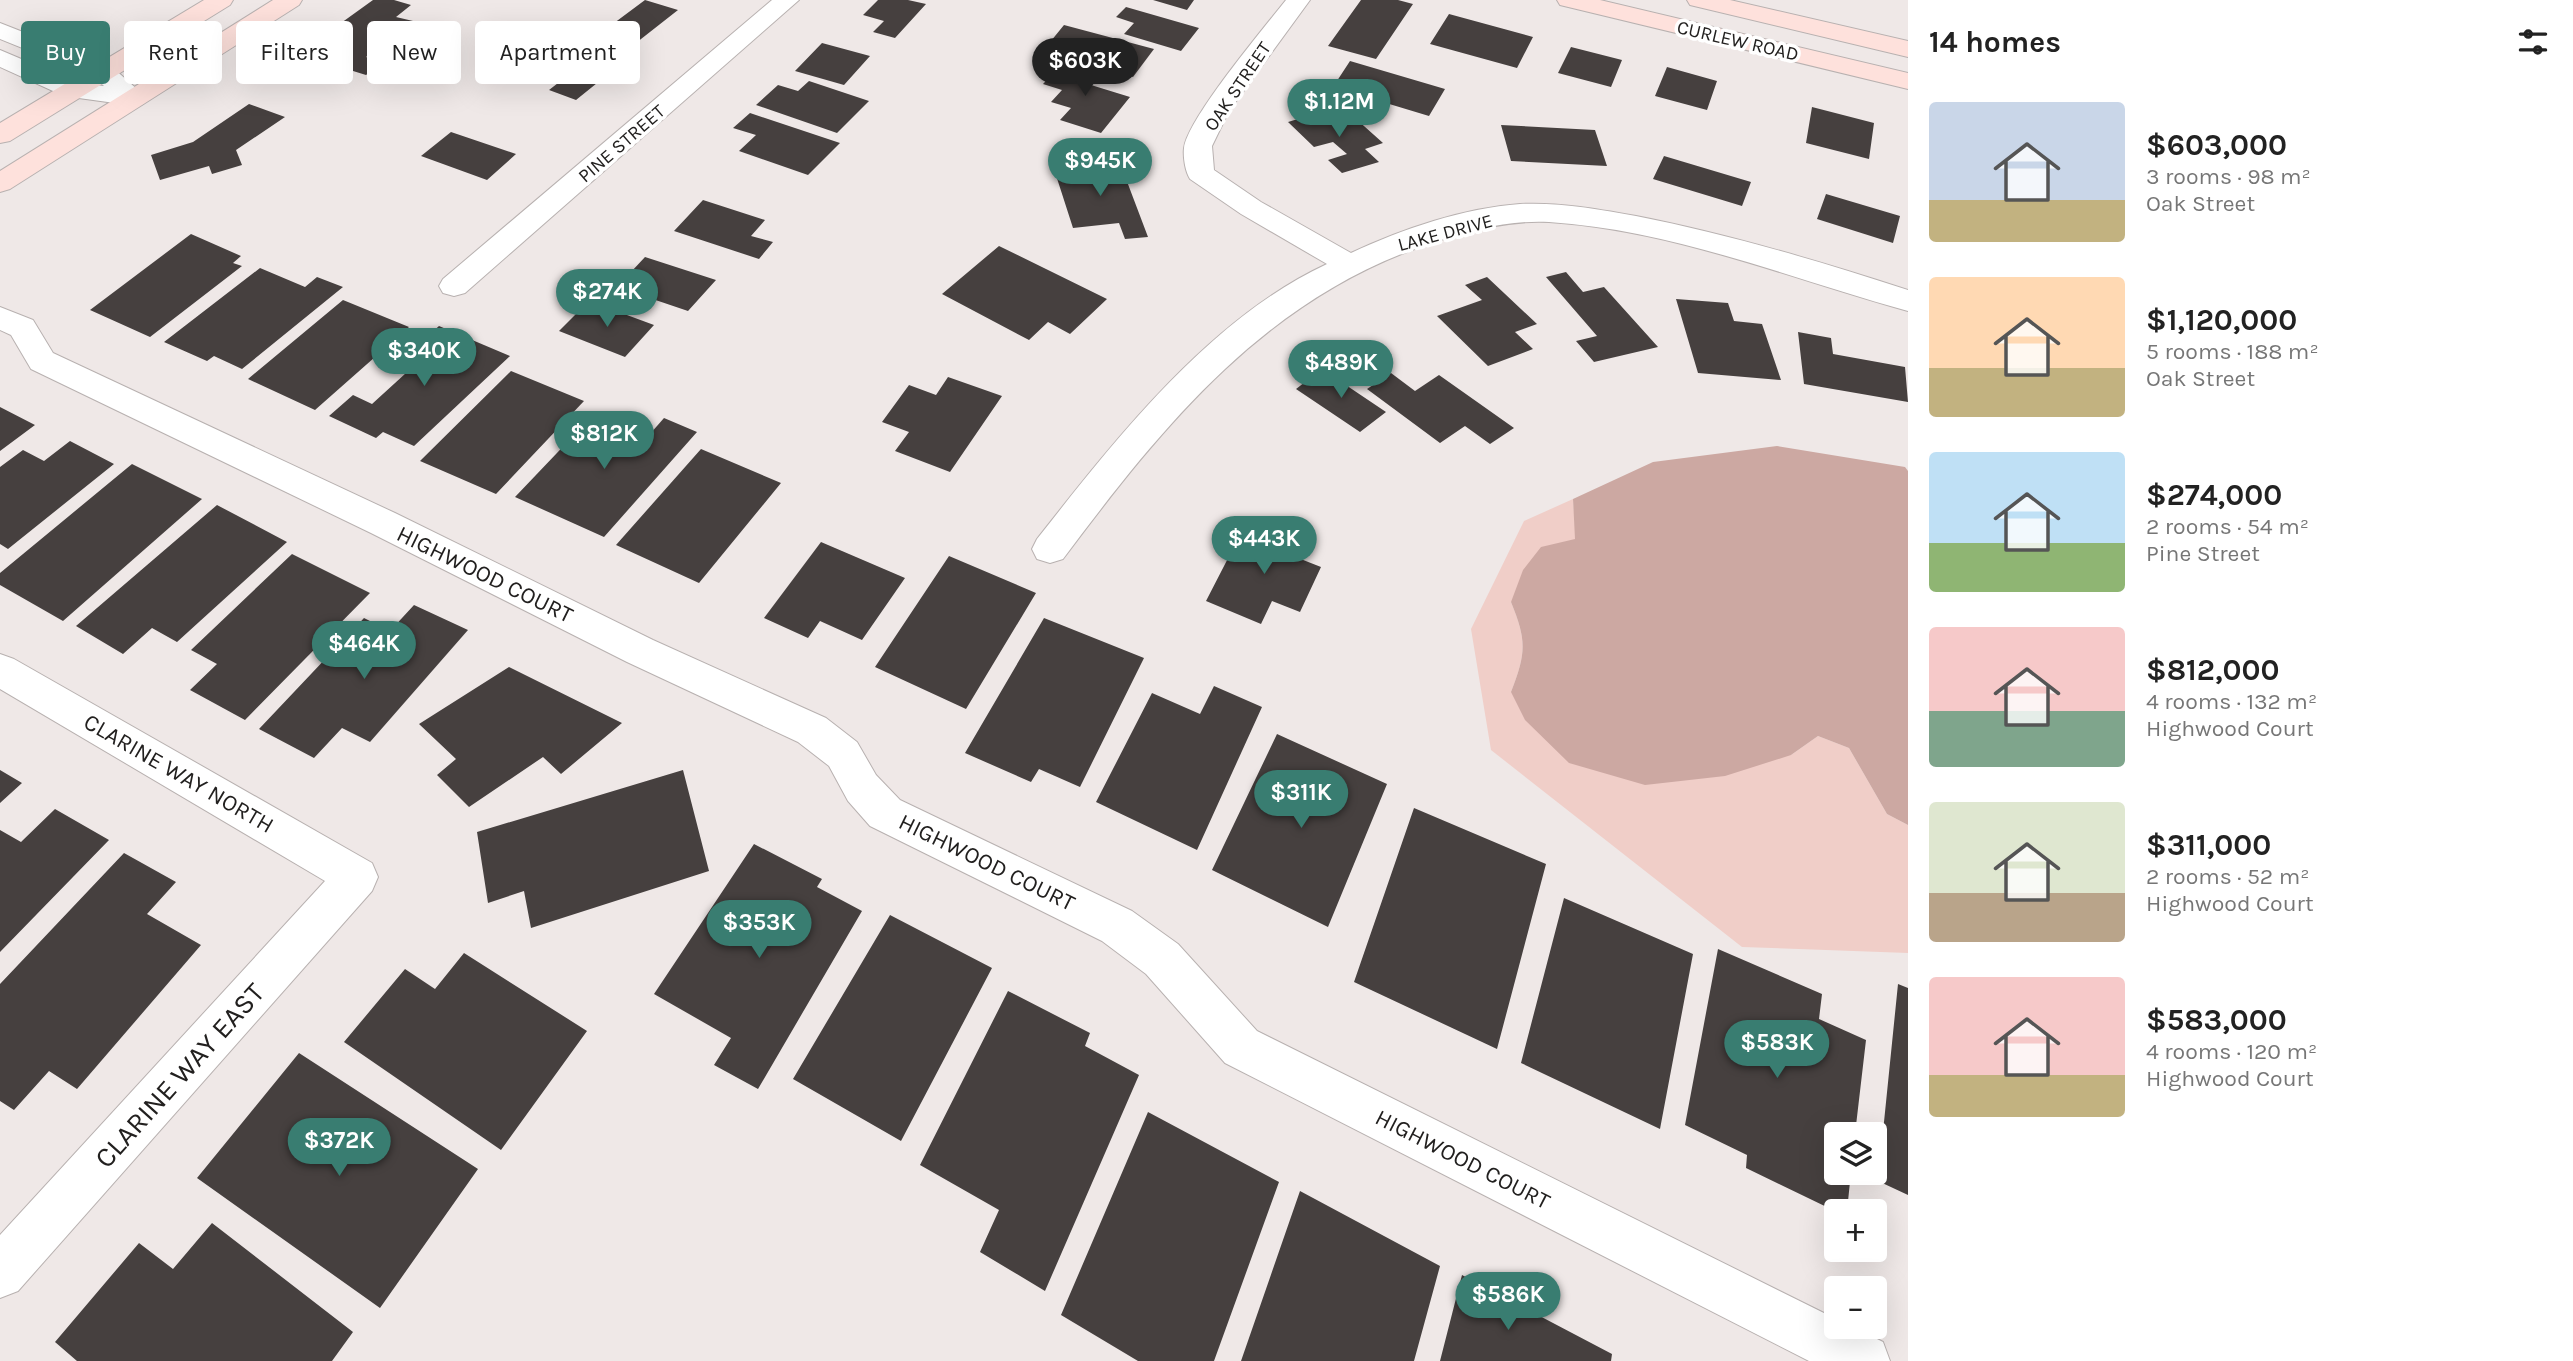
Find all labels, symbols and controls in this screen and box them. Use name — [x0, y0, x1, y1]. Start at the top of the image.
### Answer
street label: CURLEW ROAD — [1675, 16, 1801, 66]
chip: Buy — [21, 21, 110, 84]
chip: Rent — [124, 21, 222, 84]
chip: Filters — [236, 21, 353, 84]
chip: New — [367, 21, 461, 84]
chip: Apartment — [475, 21, 640, 84]
icon: filters — [2514, 23, 2552, 61]
text: 14 homes — [1929, 24, 2061, 60]
street label: OAK STREET — [1200, 37, 1276, 135]
pin: $603K — [1036, 38, 1134, 98]
text: $603K — [1048, 47, 1122, 74]
pin: $1.12M — [1282, 80, 1396, 139]
text: $1.12M — [1303, 88, 1375, 115]
street label: PINE STREET — [574, 100, 670, 187]
text: $603,000 — [2146, 127, 2287, 163]
icon: home — [1985, 130, 2069, 214]
pin: $945K — [1051, 138, 1149, 198]
text: $945K — [1064, 147, 1136, 174]
text: 3 rooms · 98 m² — [2146, 163, 2311, 190]
text: Oak Street — [2146, 190, 2255, 217]
street label: LAKE DRIVE — [1395, 210, 1495, 256]
pin: $274K — [558, 270, 656, 329]
text: $274K — [572, 278, 642, 305]
text: $1,120,000 — [2146, 302, 2297, 338]
icon: home — [1985, 305, 2069, 389]
pin: $340K — [375, 328, 473, 388]
text: $340K — [387, 337, 461, 364]
text: 5 rooms · 188 m² — [2146, 338, 2319, 365]
pin: $489K — [1292, 340, 1390, 400]
text: $489K — [1304, 349, 1378, 376]
text: Oak Street — [2146, 365, 2255, 392]
pin: $812K — [555, 412, 653, 471]
text: $812K — [570, 420, 638, 447]
text: $274,000 — [2146, 477, 2282, 513]
icon: home — [1985, 480, 2069, 564]
text: 2 rooms · 54 m² — [2146, 513, 2309, 540]
pin: $443K — [1215, 516, 1313, 576]
street label: HIGHWOOD COURT — [392, 520, 578, 629]
text: $443K — [1228, 525, 1300, 552]
text: Pine Street — [2146, 540, 2260, 567]
pin: $464K — [315, 622, 413, 681]
text: $464K — [328, 630, 400, 657]
text: $812,000 — [2146, 652, 2279, 688]
icon: home — [1985, 655, 2069, 739]
text: 4 rooms · 132 m² — [2146, 688, 2317, 715]
street label: CLARINE WAY NORTH — [79, 708, 279, 839]
text: Highwood Court — [2146, 715, 2314, 742]
pin: $311K — [1252, 770, 1350, 830]
text: $311K — [1270, 779, 1332, 806]
street label: HIGHWOOD COURT — [894, 808, 1080, 917]
text: $311,000 — [2146, 827, 2271, 863]
icon: home — [1985, 830, 2069, 914]
text: 2 rooms · 52 m² — [2146, 863, 2309, 890]
text: Highwood Court — [2146, 890, 2314, 917]
pin: $353K — [710, 900, 808, 960]
text: $353K — [723, 909, 795, 936]
street label: CLARINE WAY EAST — [88, 976, 271, 1174]
text: $583,000 — [2146, 1002, 2287, 1038]
icon: home — [1985, 1005, 2069, 1089]
pin: $583K — [1728, 1020, 1826, 1080]
text: $583K — [1740, 1029, 1814, 1056]
text: 4 rooms · 120 m² — [2146, 1038, 2317, 1065]
text: Highwood Court — [2146, 1065, 2314, 1092]
street label: HIGHWOOD COURT — [1371, 1104, 1555, 1215]
pin: $372K — [290, 1118, 388, 1178]
map controls — [1824, 1122, 1887, 1339]
button: layers — [1824, 1122, 1887, 1185]
text: $372K — [304, 1127, 374, 1154]
button: + — [1824, 1199, 1887, 1262]
pin: $586K — [1459, 1272, 1557, 1332]
button: − — [1824, 1276, 1887, 1339]
text: $586K — [1471, 1281, 1545, 1308]

